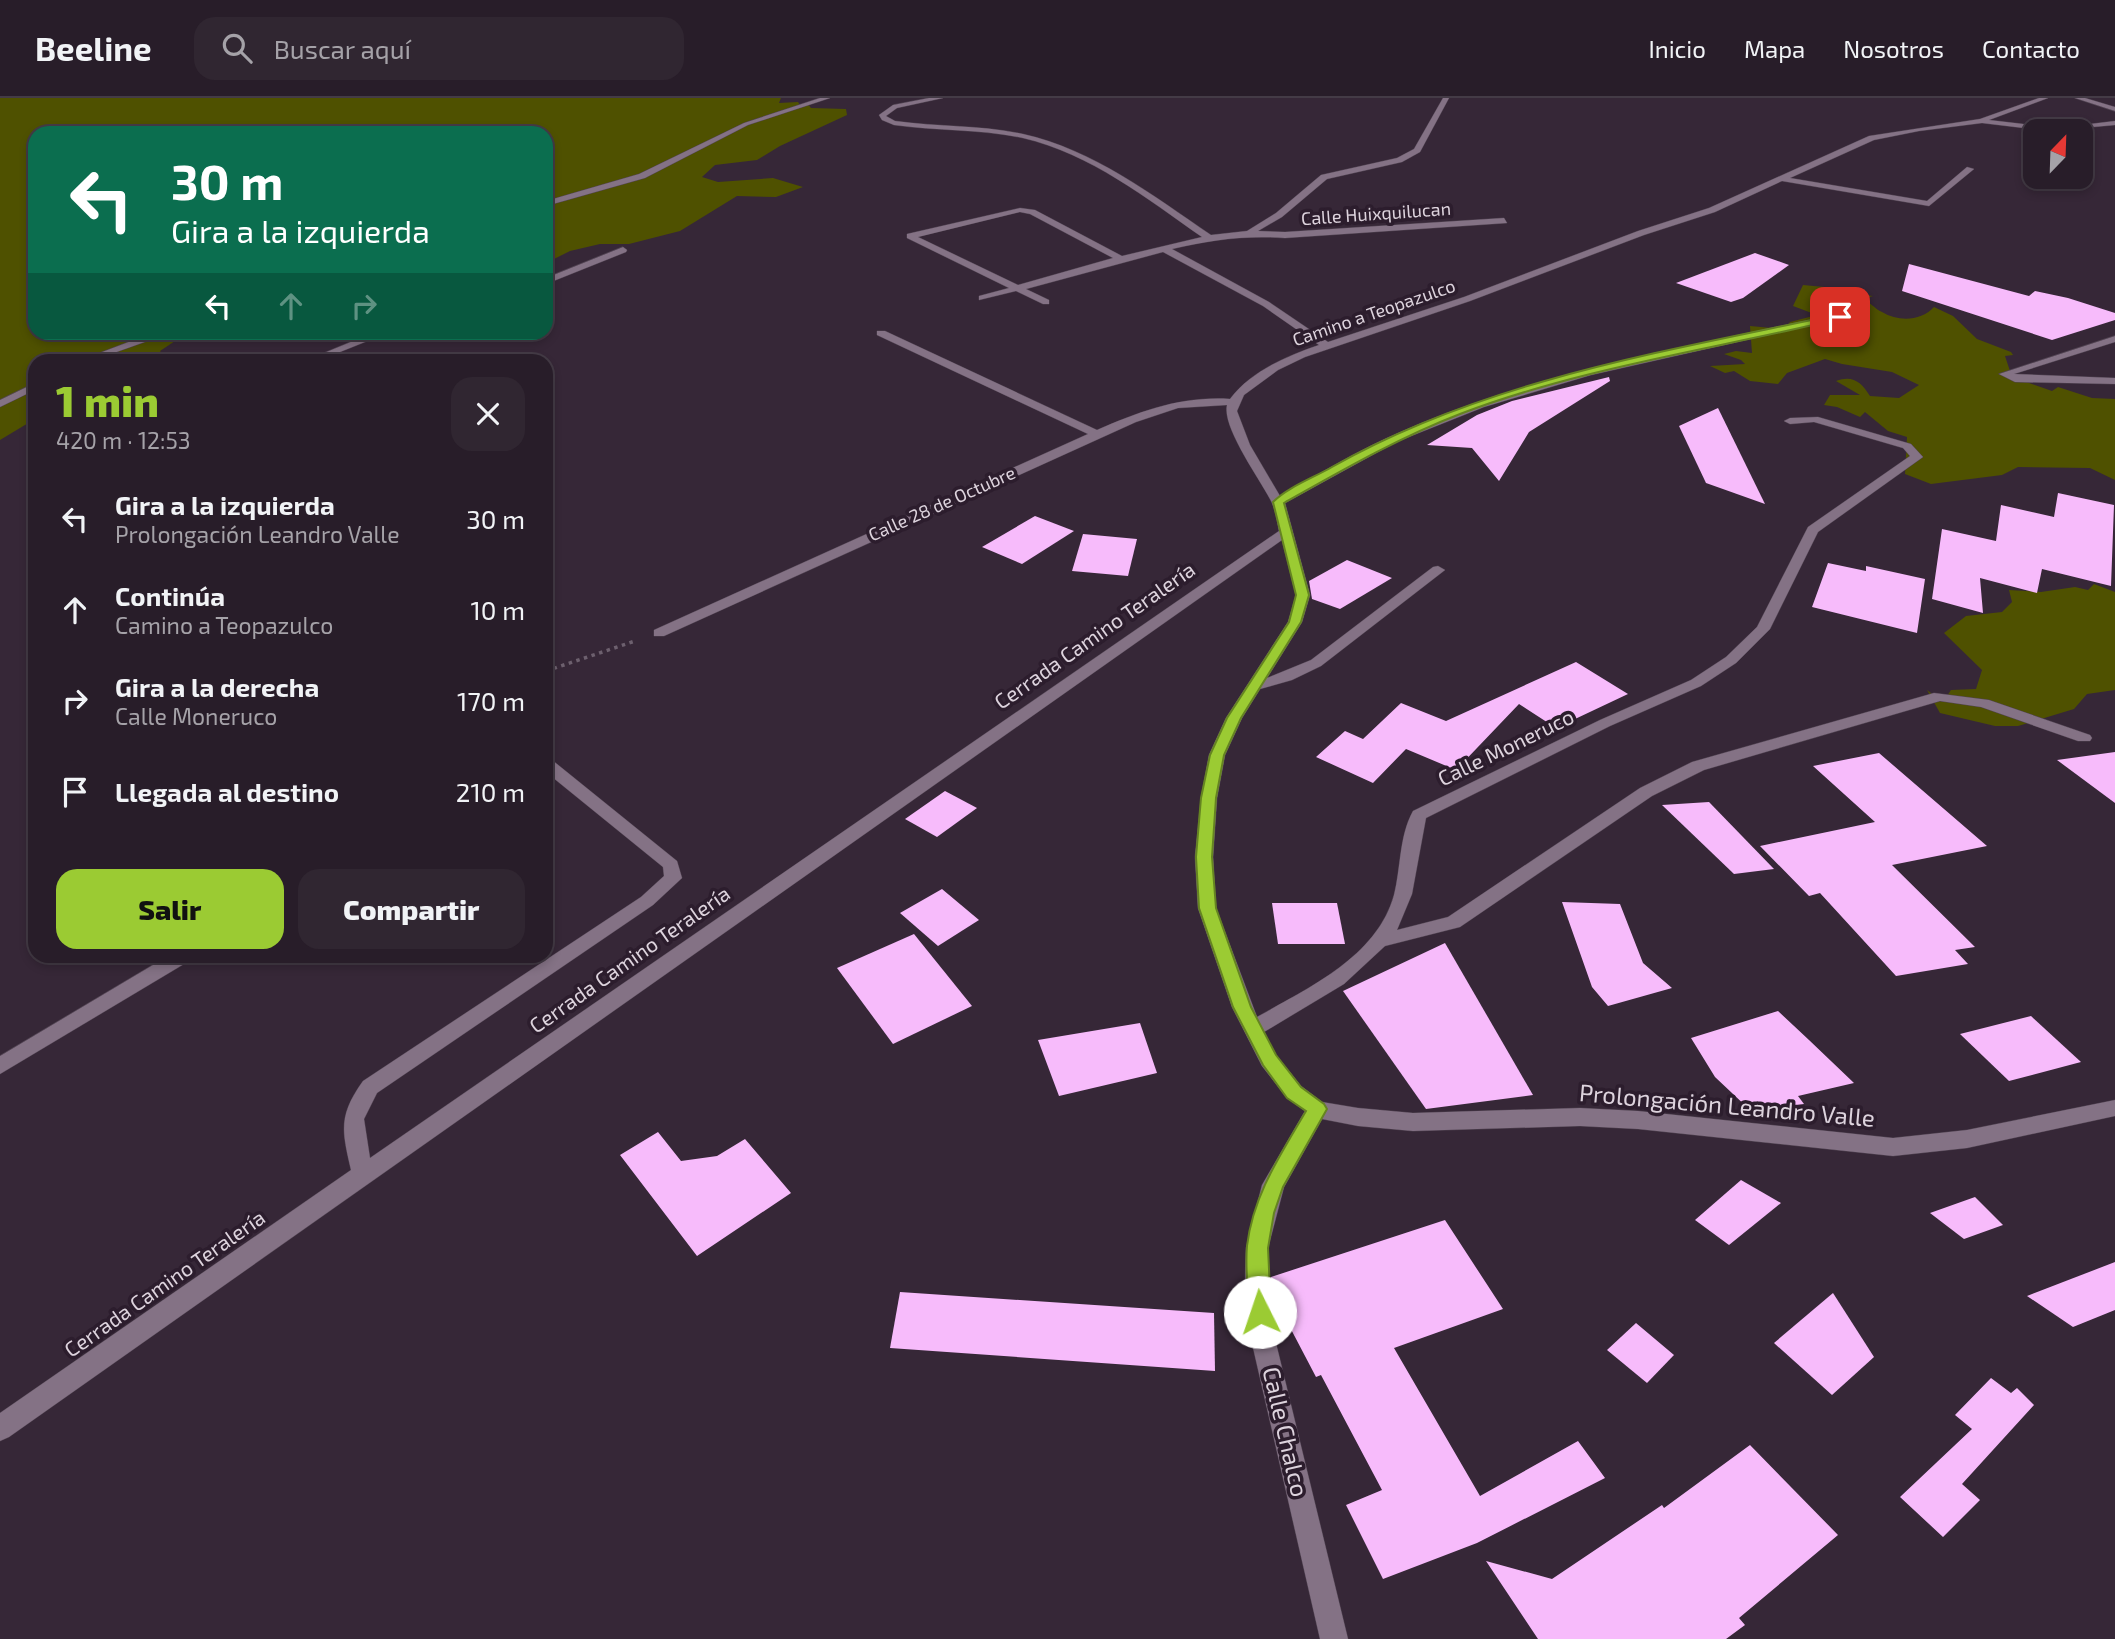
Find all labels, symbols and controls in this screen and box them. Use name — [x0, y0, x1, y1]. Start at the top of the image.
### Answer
search box — [194, 17, 684, 80]
text: Beeline — [35, 28, 152, 68]
icon: search — [218, 29, 256, 67]
text: Buscar aquí — [274, 33, 411, 64]
text: Inicio — [1648, 34, 1706, 63]
text: Mapa — [1744, 34, 1805, 63]
text: Nosotros — [1843, 34, 1944, 63]
text: Contacto — [1982, 34, 2080, 63]
north arrow — [2023, 119, 2093, 189]
map controls — [2023, 119, 2093, 189]
text: 30 m — [171, 151, 283, 210]
icon: left — [56, 154, 147, 245]
street label: Calle Huixquilucan — [1300, 197, 1452, 229]
text: Gira a la izquierda — [171, 211, 430, 249]
street label: Camino a Teopazulco — [1289, 274, 1458, 350]
icon: left — [199, 287, 237, 325]
icon: ahead — [272, 287, 310, 325]
icon: right — [345, 287, 383, 325]
pin — [1810, 287, 1870, 347]
icon: arrive — [1821, 298, 1859, 336]
text: 1 min — [56, 375, 159, 425]
button: close — [451, 377, 525, 451]
text: 420 m · 12:53 — [56, 426, 191, 454]
street label: Calle 28 de Octubre — [865, 461, 1018, 545]
text: Gira a la izquierda — [115, 489, 335, 520]
icon: left — [56, 500, 94, 538]
text: 30 m — [466, 503, 525, 534]
text: Prolongación Leandro Valle — [115, 520, 400, 548]
street label: Cerrada Camino Teralería — [989, 556, 1199, 714]
text: Continúa — [115, 580, 225, 611]
icon: ahead — [56, 591, 94, 629]
text: 10 m — [470, 594, 525, 625]
text: Camino a Teopazulco — [115, 611, 333, 639]
text: Gira a la derecha — [115, 671, 319, 702]
icon: right — [56, 682, 94, 720]
text: 170 m — [457, 685, 525, 716]
text: Calle Moneruco — [115, 702, 277, 730]
street label: Calle Moneruco — [1433, 703, 1577, 790]
icon: arrive — [56, 773, 94, 811]
text: Llegada al destino — [115, 776, 339, 807]
text: 210 m — [456, 776, 525, 807]
button: Salir — [56, 869, 284, 949]
button: Compartir — [298, 869, 525, 949]
street label: Cerrada Camino Teralería — [524, 880, 734, 1038]
street label: Prolongación Leandro Valle — [1578, 1077, 1876, 1132]
street label: Cerrada Camino Teralería — [59, 1204, 269, 1362]
position arrow — [1223, 1275, 1297, 1349]
street label: Calle Chalco — [1257, 1364, 1315, 1499]

